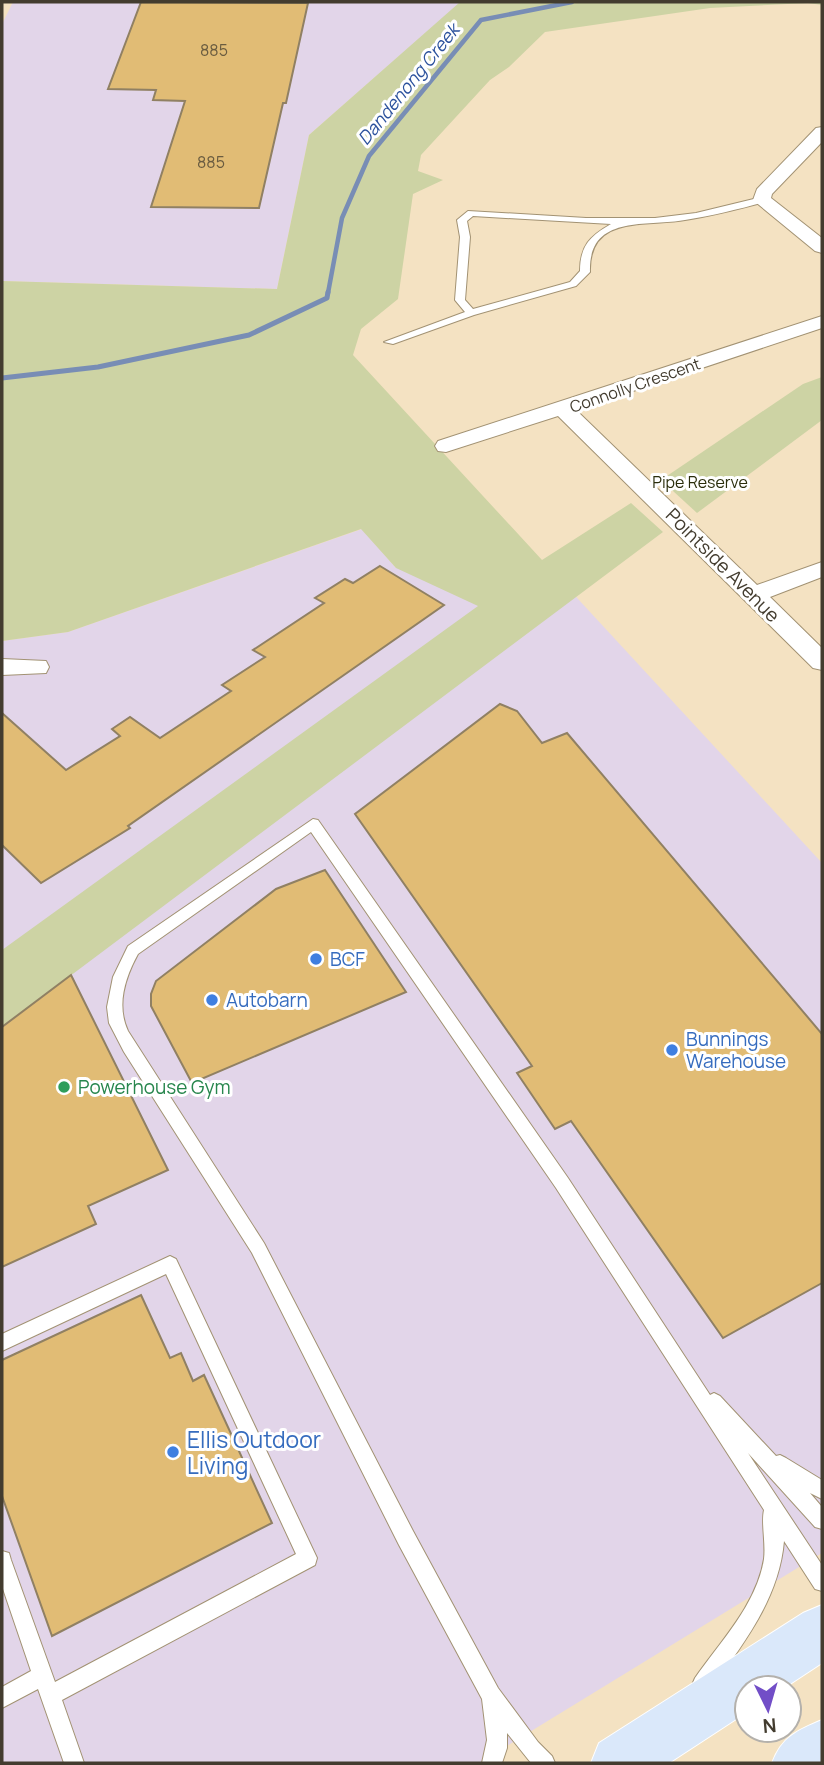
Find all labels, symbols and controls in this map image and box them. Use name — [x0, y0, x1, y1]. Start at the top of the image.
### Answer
water label: Dandenong Creek — [352, 16, 466, 149]
house number: 885 — [200, 39, 228, 61]
house number: 885 — [197, 151, 225, 173]
street label: Connolly Crescent — [567, 352, 703, 418]
park label: Pipe Reserve — [652, 471, 748, 493]
street label: Pointside Avenue — [660, 502, 786, 628]
place label: BCF — [330, 946, 365, 972]
marker: BCF — [308, 951, 324, 967]
place label: Autobarn — [226, 987, 308, 1013]
marker: Autobarn — [204, 992, 220, 1008]
place label: Bunnings Warehouse — [686, 1026, 786, 1074]
marker: Bunnings Warehouse — [664, 1042, 680, 1058]
place label: Powerhouse Gym — [78, 1074, 231, 1100]
marker: Powerhouse Gym — [56, 1079, 72, 1095]
place label: Ellis Outdoor Living — [187, 1423, 321, 1481]
marker: Ellis Outdoor Living — [165, 1444, 181, 1460]
north arrow — [733, 1674, 803, 1744]
text: N — [762, 1712, 777, 1739]

